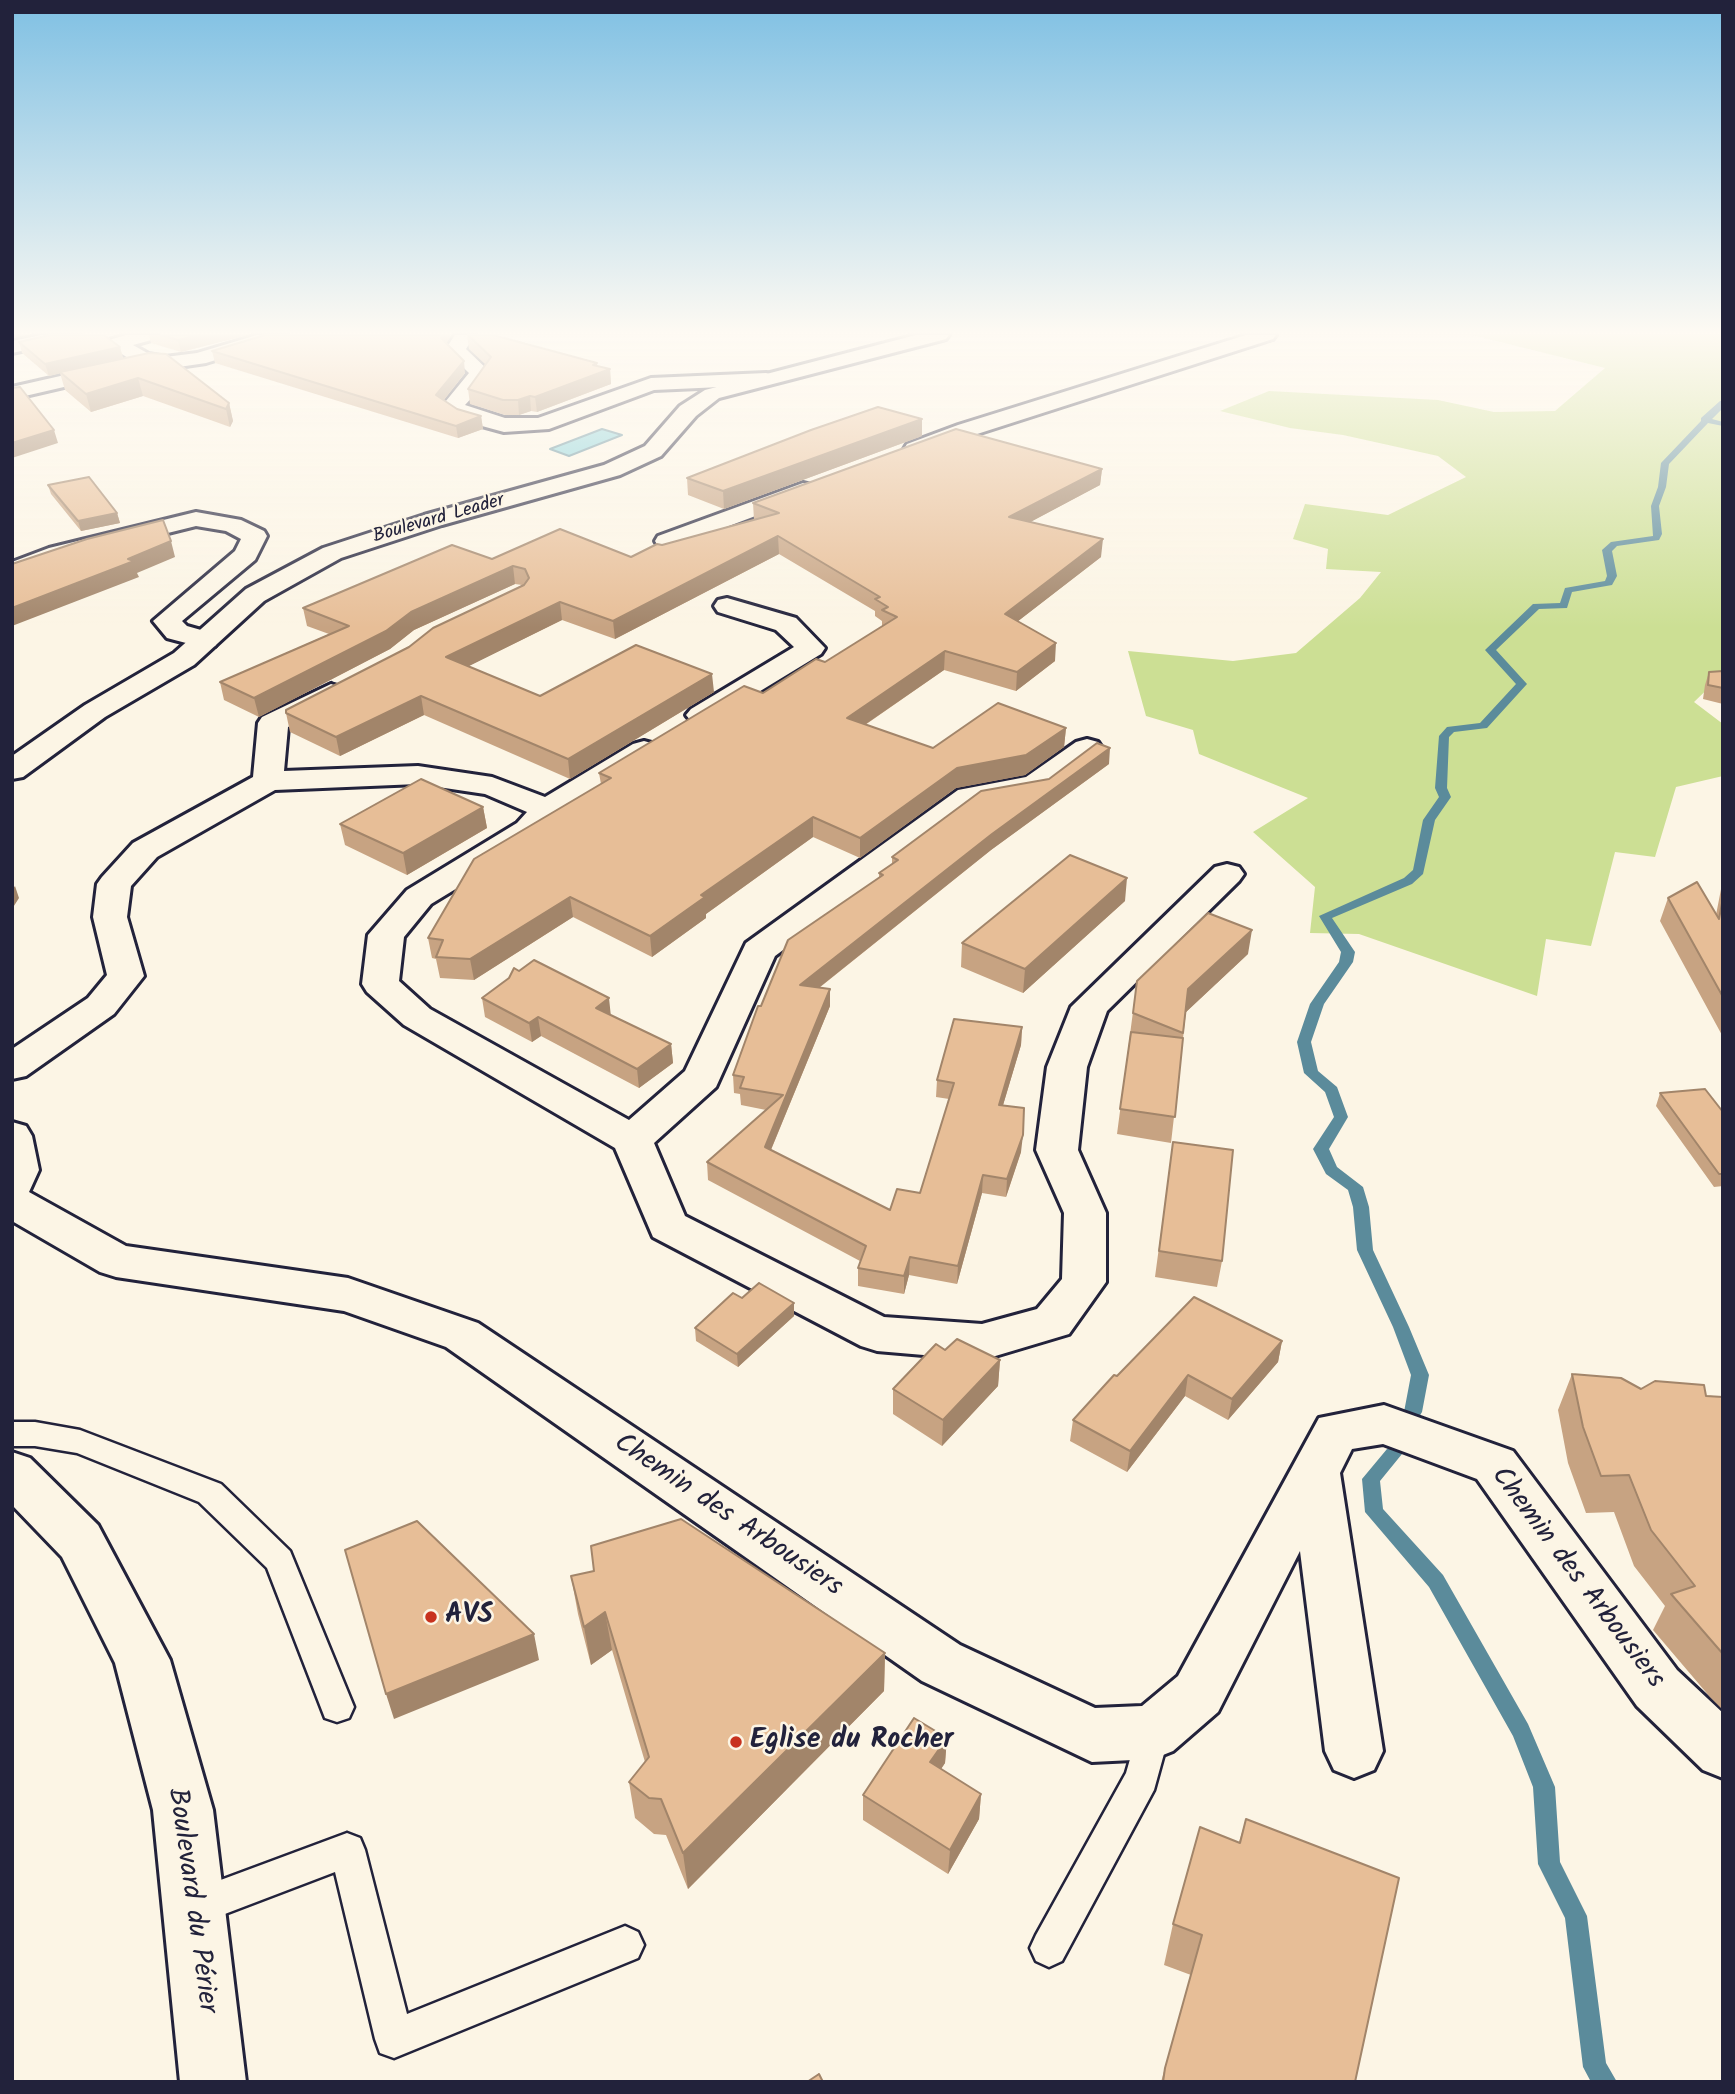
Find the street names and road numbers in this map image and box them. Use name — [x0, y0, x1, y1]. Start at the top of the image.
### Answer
street label: Boulevard Leader — [371, 490, 507, 550]
street label: Chemin des Arbousiers — [606, 1428, 848, 1606]
street label: Chemin des Arbousiers — [1482, 1462, 1670, 1696]
street label: Boulevard du Périer — [158, 1786, 222, 2016]

